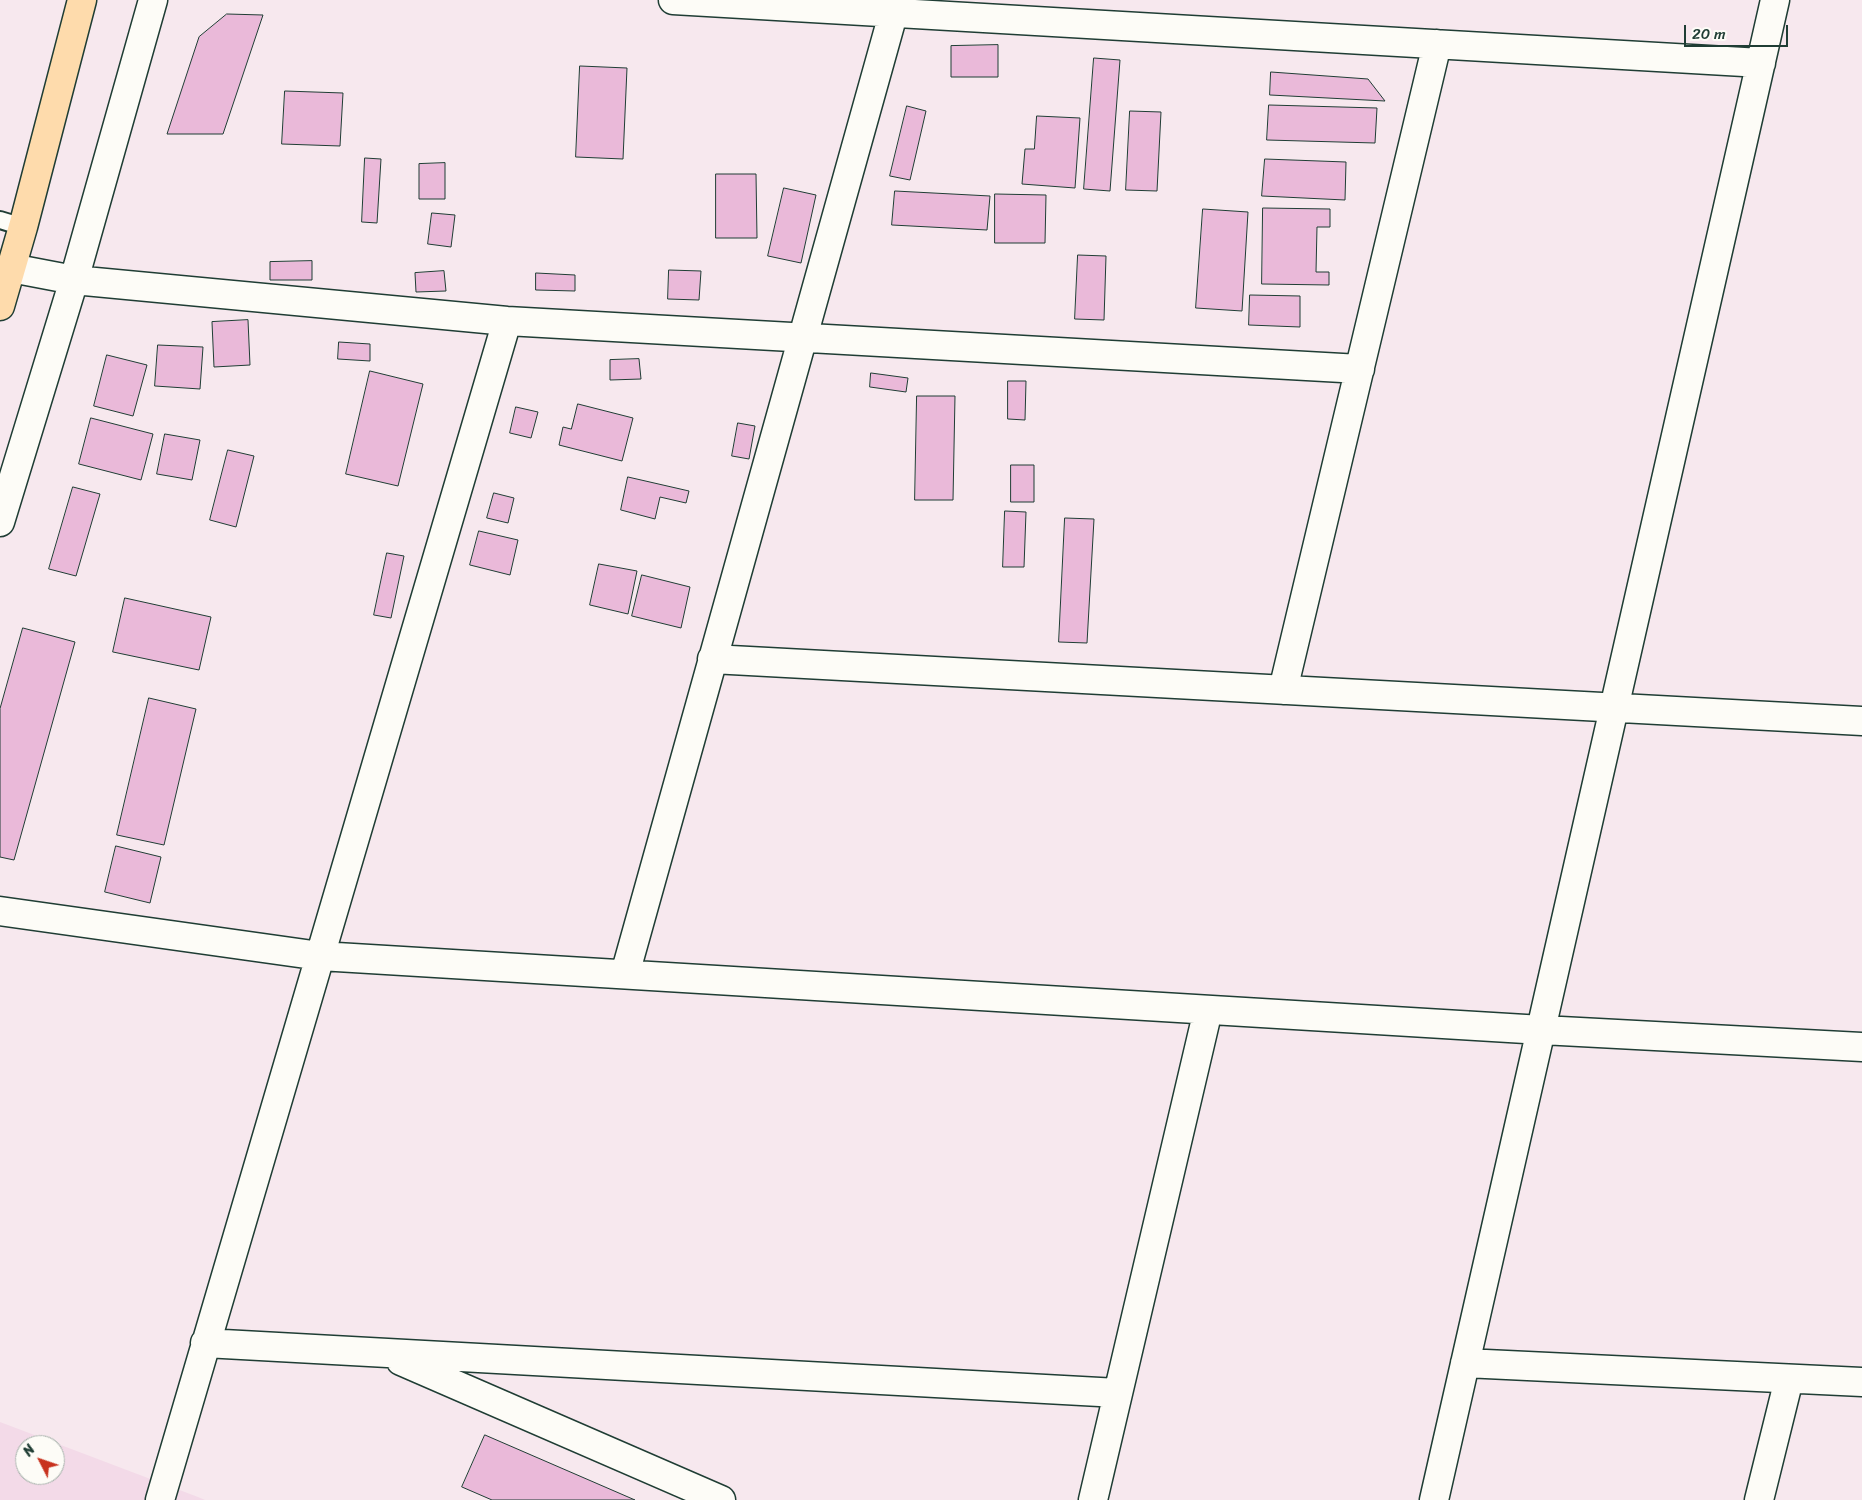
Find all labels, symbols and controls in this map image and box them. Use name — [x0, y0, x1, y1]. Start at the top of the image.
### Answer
scale bar — [1687, 15, 1791, 47]
text: 20 m — [1692, 21, 1726, 47]
north arrow — [15, 1435, 65, 1485]
text: N — [16, 1439, 42, 1462]

